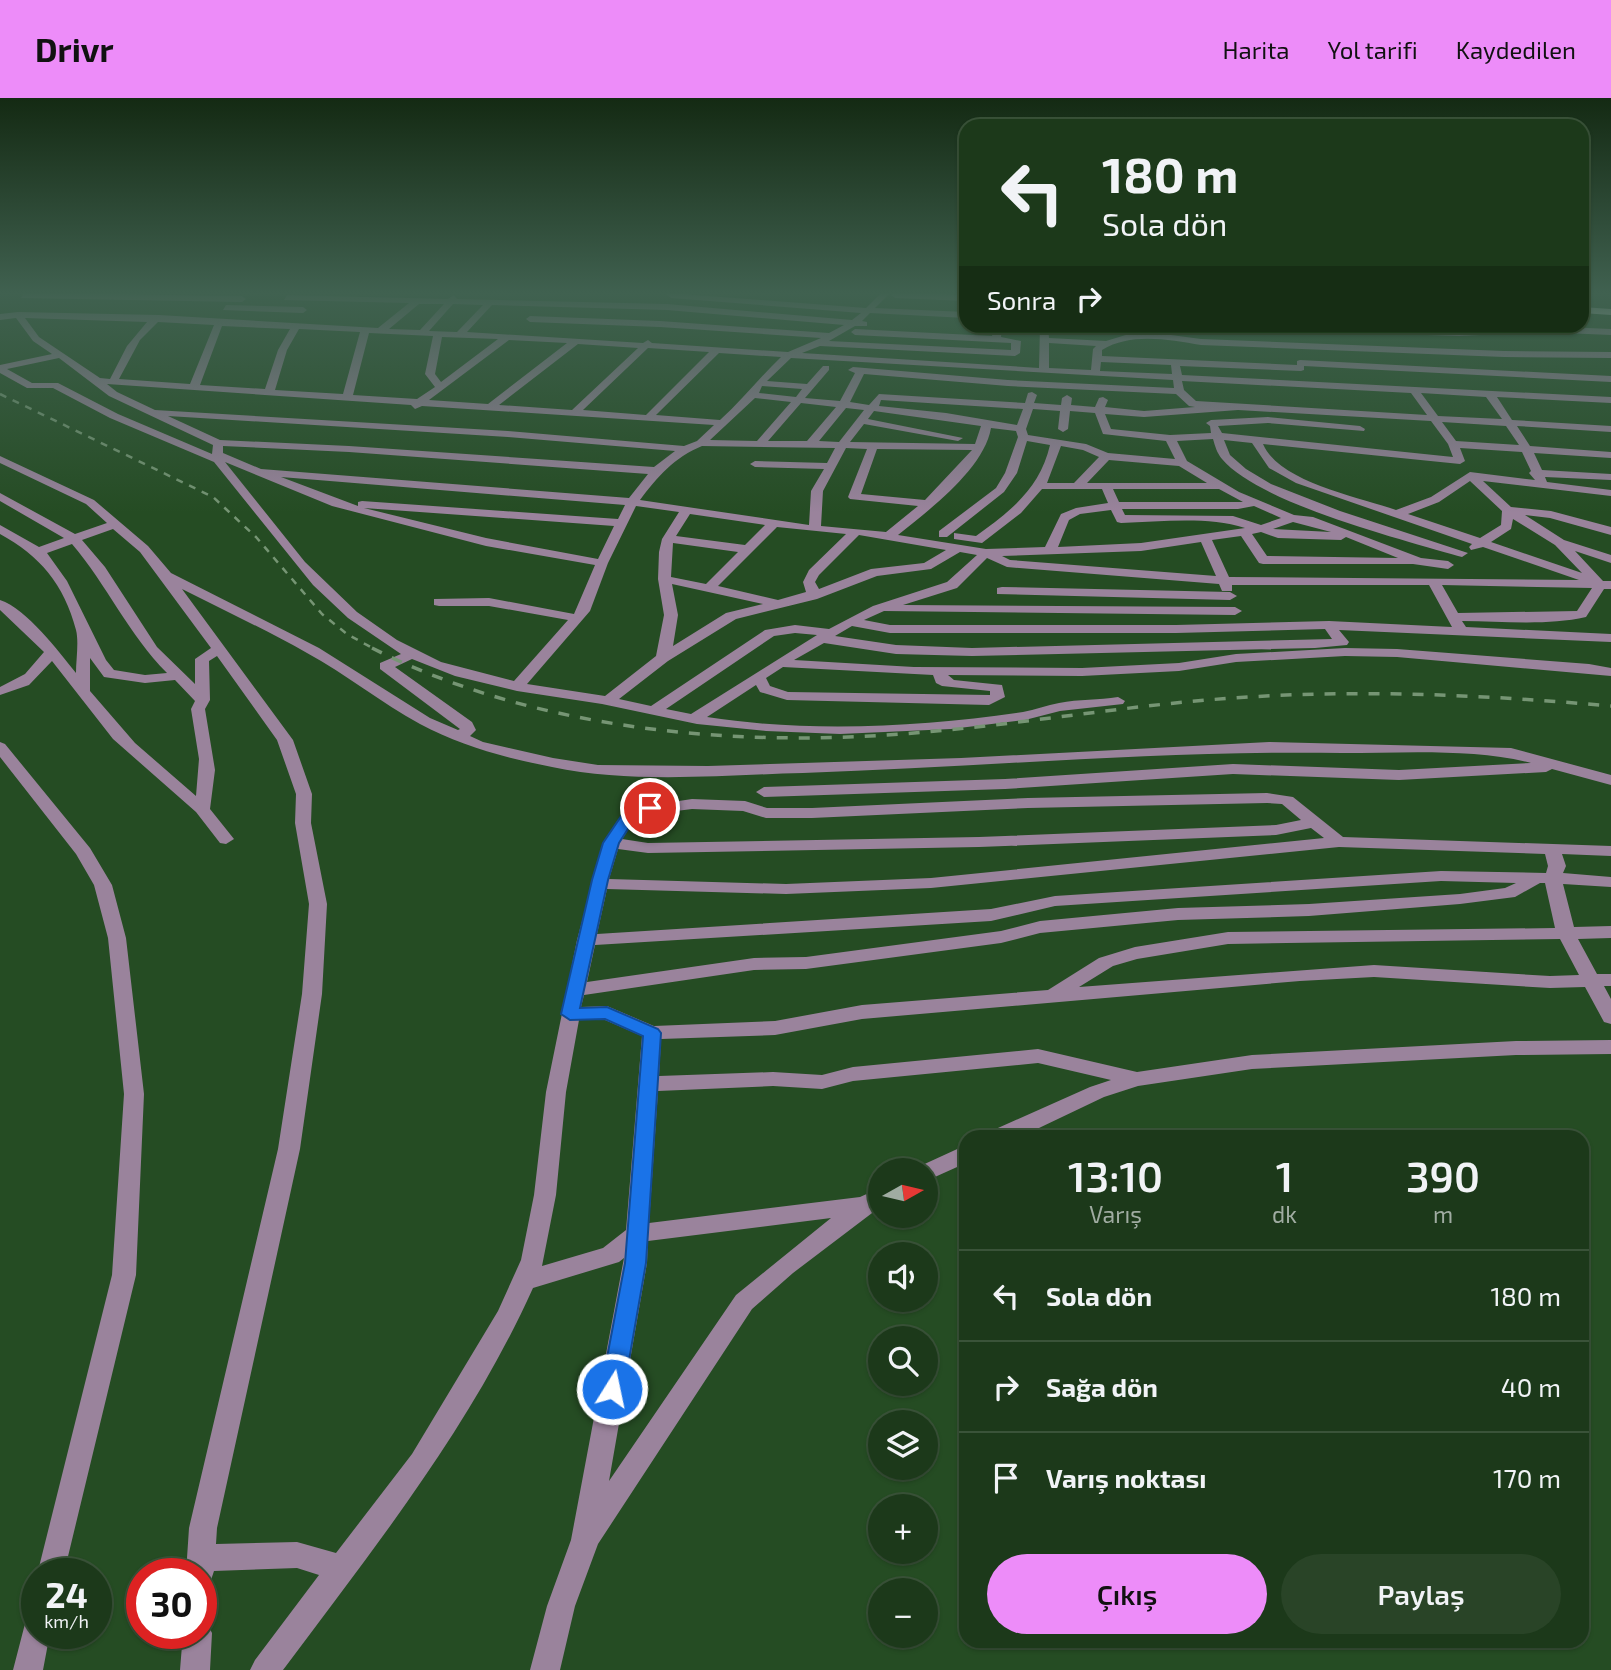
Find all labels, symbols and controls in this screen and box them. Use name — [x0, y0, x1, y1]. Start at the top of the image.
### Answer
text: Drivr — [35, 29, 114, 69]
text: Harita — [1222, 35, 1290, 64]
text: Yol tarifi — [1328, 35, 1418, 64]
text: Kaydedilen — [1456, 35, 1576, 64]
text: 180 m — [1102, 144, 1238, 203]
icon: left — [987, 147, 1078, 238]
text: Sola dön — [1102, 204, 1227, 242]
icon: right — [1070, 280, 1108, 318]
text: Sonra — [987, 284, 1056, 315]
pin — [620, 778, 680, 838]
icon: arrive — [631, 789, 669, 827]
text: 13:10 — [1068, 1150, 1163, 1200]
text: 1 — [1276, 1150, 1293, 1200]
text: 390 — [1406, 1150, 1480, 1200]
north arrow — [868, 1158, 938, 1228]
map controls — [868, 1158, 938, 1648]
text: Varış — [1089, 1200, 1142, 1228]
text: dk — [1272, 1200, 1297, 1228]
text: m — [1433, 1200, 1453, 1228]
button: sound — [868, 1242, 938, 1312]
icon: left — [987, 1277, 1025, 1315]
text: Sola dön — [1046, 1280, 1152, 1311]
text: 180 m — [1491, 1280, 1561, 1311]
button: search — [868, 1326, 938, 1396]
position arrow — [575, 1352, 649, 1426]
icon: right — [987, 1368, 1025, 1406]
text: Sağa dön — [1046, 1371, 1158, 1402]
text: 40 m — [1501, 1371, 1561, 1402]
button: layers — [868, 1410, 938, 1480]
icon: arrive — [987, 1459, 1025, 1497]
text: Varış noktası — [1046, 1462, 1206, 1493]
text: 170 m — [1493, 1462, 1561, 1493]
button: + — [868, 1494, 938, 1564]
button: Çıkış — [987, 1554, 1267, 1634]
button: Paylaş — [1281, 1554, 1561, 1634]
speed limit sign: 30 — [126, 1558, 217, 1649]
text: 24 — [45, 1573, 88, 1615]
button: − — [868, 1578, 938, 1648]
text: km/h — [44, 1610, 89, 1632]

